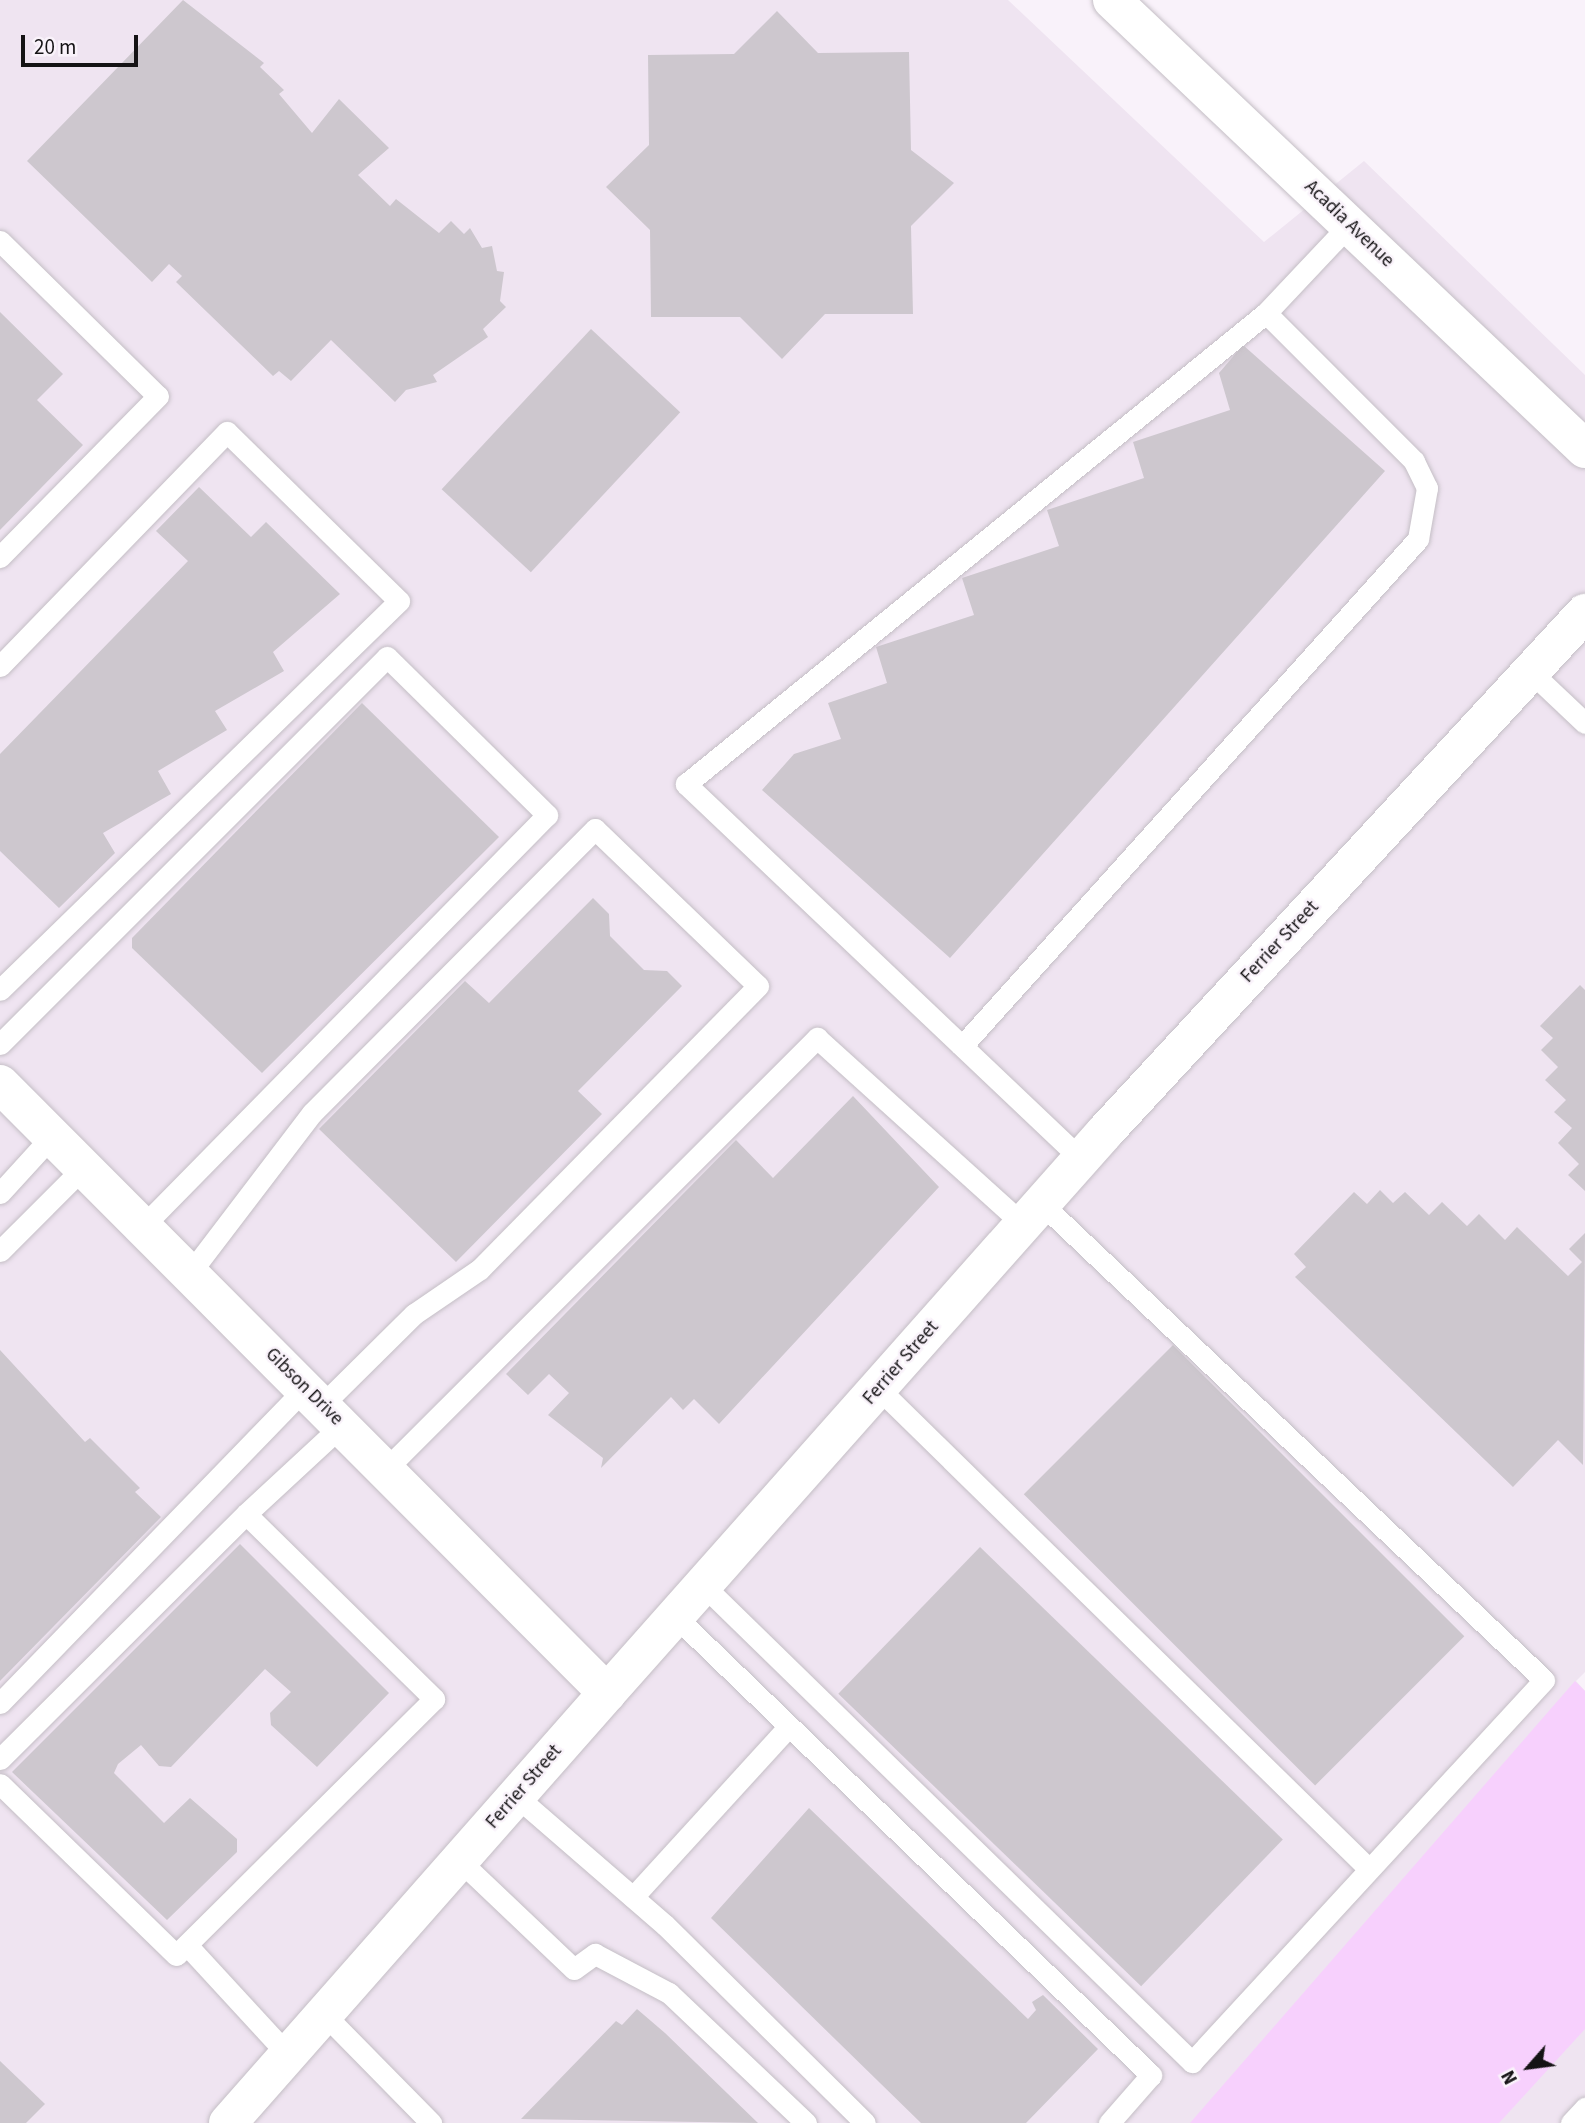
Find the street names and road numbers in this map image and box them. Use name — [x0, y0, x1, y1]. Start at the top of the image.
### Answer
street label: Acadia Avenue — [1300, 176, 1398, 272]
street label: Ferrier Street — [1236, 896, 1324, 988]
street label: Ferrier Street — [858, 1316, 944, 1410]
street label: Gibson Drive — [260, 1343, 348, 1431]
street label: Ferrier Street — [481, 1740, 567, 1834]

